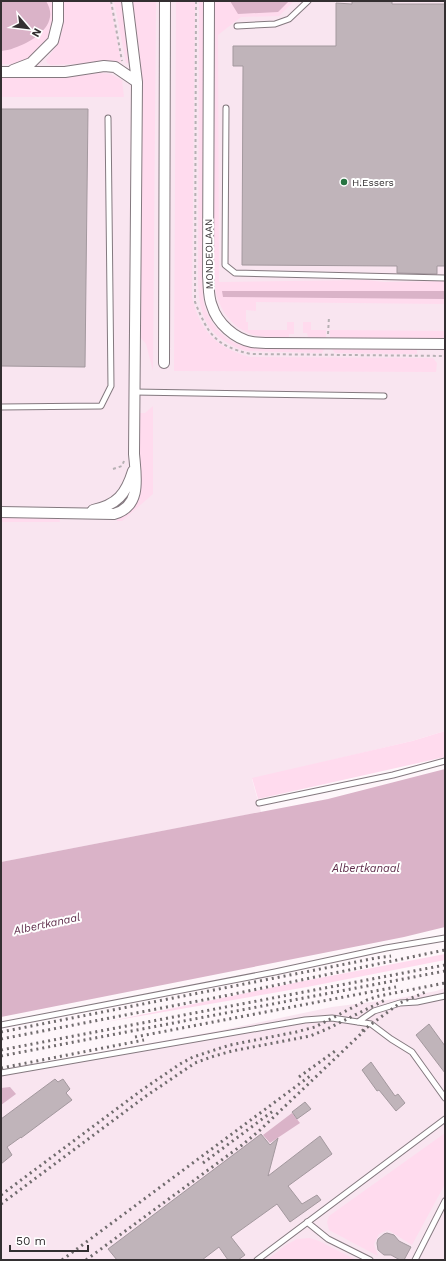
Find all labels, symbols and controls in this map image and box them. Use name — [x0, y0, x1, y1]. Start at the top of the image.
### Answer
north arrow — [8, 8, 48, 48]
text: N — [29, 26, 44, 39]
marker: H.Essers — [339, 177, 349, 187]
place label: H.Essers — [352, 177, 394, 188]
street label: MONDEOLAAN — [203, 219, 215, 289]
water label: Albertkanaal — [331, 862, 401, 875]
water label: Albertkanaal — [12, 910, 82, 938]
scale bar — [10, 1227, 88, 1253]
text: 50 m — [16, 1234, 46, 1248]

